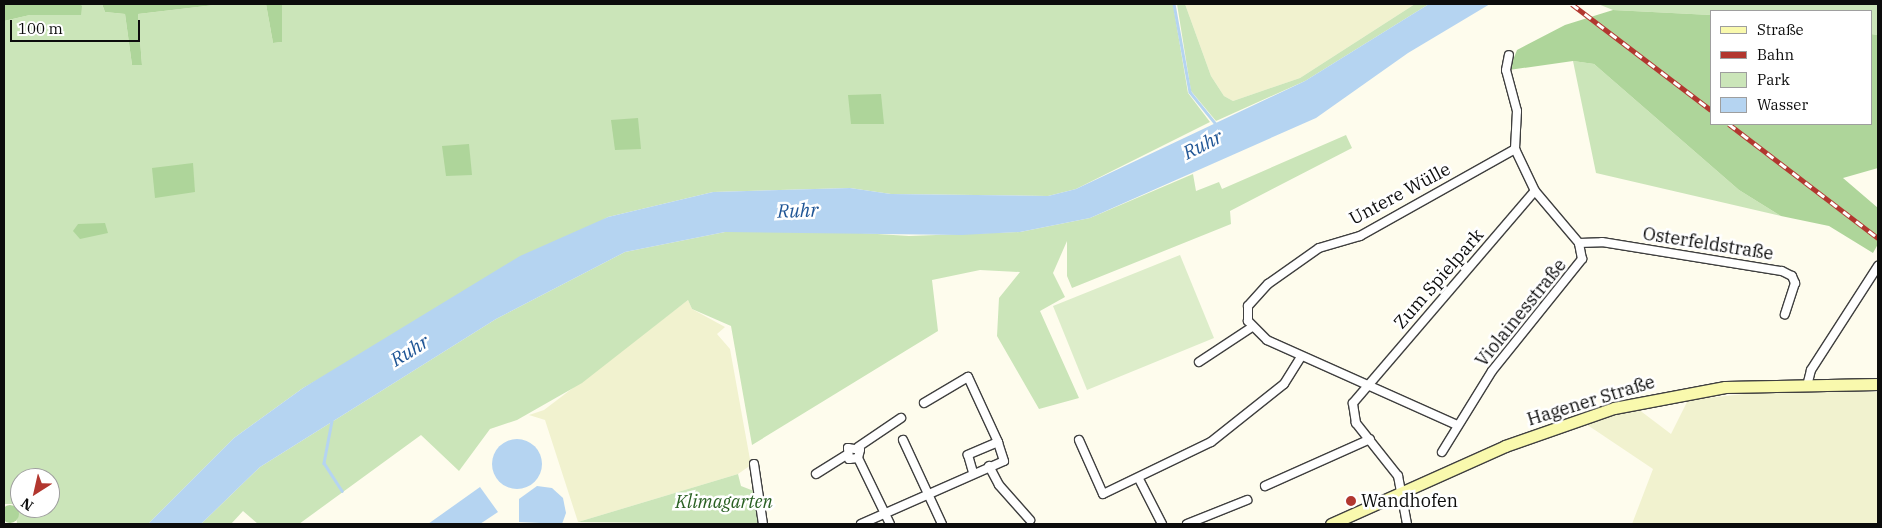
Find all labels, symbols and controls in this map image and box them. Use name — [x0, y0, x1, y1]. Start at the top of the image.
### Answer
scale bar — [12, 10, 142, 42]
legend — [1710, 10, 1872, 125]
text: 100 m — [18, 19, 63, 38]
text: Straße — [1757, 20, 1804, 39]
text: Bahn — [1757, 45, 1794, 64]
text: Park — [1757, 70, 1790, 89]
text: Wasser — [1757, 95, 1808, 114]
water label: Ruhr — [1179, 125, 1227, 165]
street label: Untere Wülle — [1346, 158, 1454, 230]
water label: Ruhr — [777, 199, 819, 223]
street label: Osterfeldstraße — [1641, 223, 1775, 265]
street label: Zum Spielpark — [1390, 225, 1488, 333]
street label: Violainesstraße — [1471, 255, 1571, 371]
water label: Ruhr — [386, 330, 434, 372]
street label: Hagener Straße — [1525, 371, 1657, 431]
north arrow — [10, 468, 60, 518]
place label: Wandhofen — [1361, 490, 1458, 512]
park label: Klimagarten — [675, 491, 773, 513]
text: N — [17, 494, 37, 515]
marker: Wandhofen — [1345, 495, 1357, 507]

